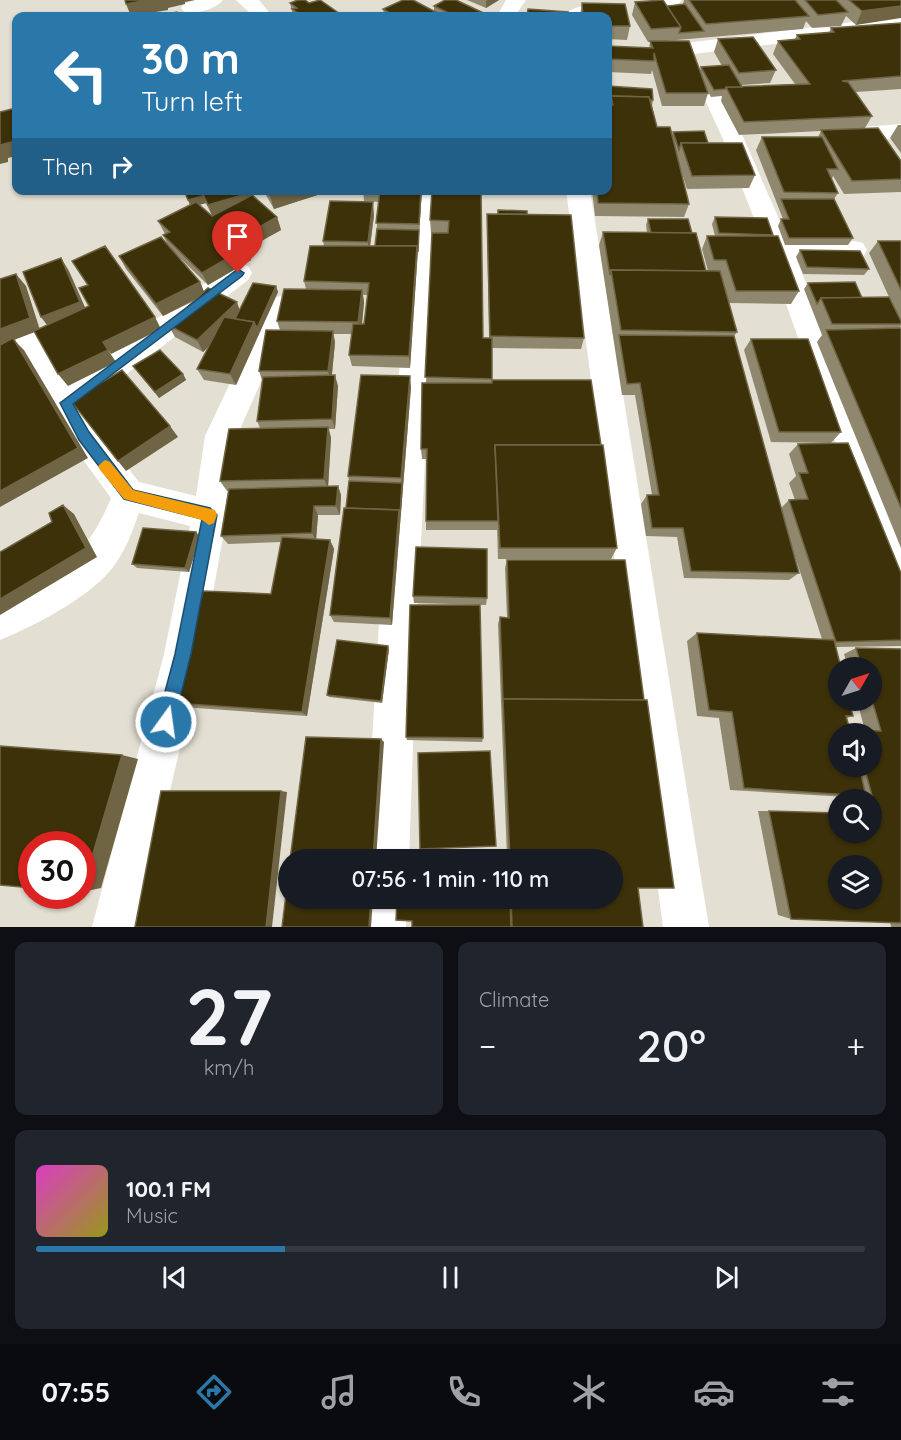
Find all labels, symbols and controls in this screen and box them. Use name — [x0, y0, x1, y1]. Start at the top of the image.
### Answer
text: 30 m — [141, 32, 240, 85]
icon: left — [42, 36, 120, 114]
text: Turn left — [141, 84, 243, 118]
icon: right — [105, 150, 138, 183]
text: Then — [42, 153, 93, 181]
pin — [212, 211, 263, 273]
icon: arrive — [221, 220, 254, 253]
north arrow — [828, 657, 882, 711]
map controls — [828, 657, 882, 909]
position arrow — [134, 690, 198, 754]
button: sound — [828, 723, 882, 777]
button: search — [828, 789, 882, 843]
speed limit sign: 30 — [18, 831, 96, 909]
button: layers — [828, 855, 882, 909]
text: 07:56 · 1 min · 110 m — [352, 865, 549, 893]
text: 27 — [185, 967, 273, 1065]
text: Climate — [479, 987, 549, 1012]
text: 20° — [637, 1017, 706, 1073]
text: − — [479, 1025, 496, 1066]
text: + — [846, 1025, 865, 1066]
text: km/h — [204, 1055, 254, 1080]
text: 100.1 FM — [126, 1175, 211, 1203]
text: Music — [126, 1203, 178, 1228]
icon: previous — [158, 1261, 191, 1294]
icon: pause — [434, 1261, 467, 1294]
icon: next — [710, 1261, 743, 1294]
icon: directions — [193, 1371, 235, 1413]
icon: music — [318, 1371, 360, 1413]
icon: phone — [443, 1371, 485, 1413]
icon: climate — [568, 1371, 610, 1413]
icon: car — [693, 1371, 735, 1413]
icon: filters — [817, 1371, 859, 1413]
text: 07:55 — [41, 1375, 110, 1409]

